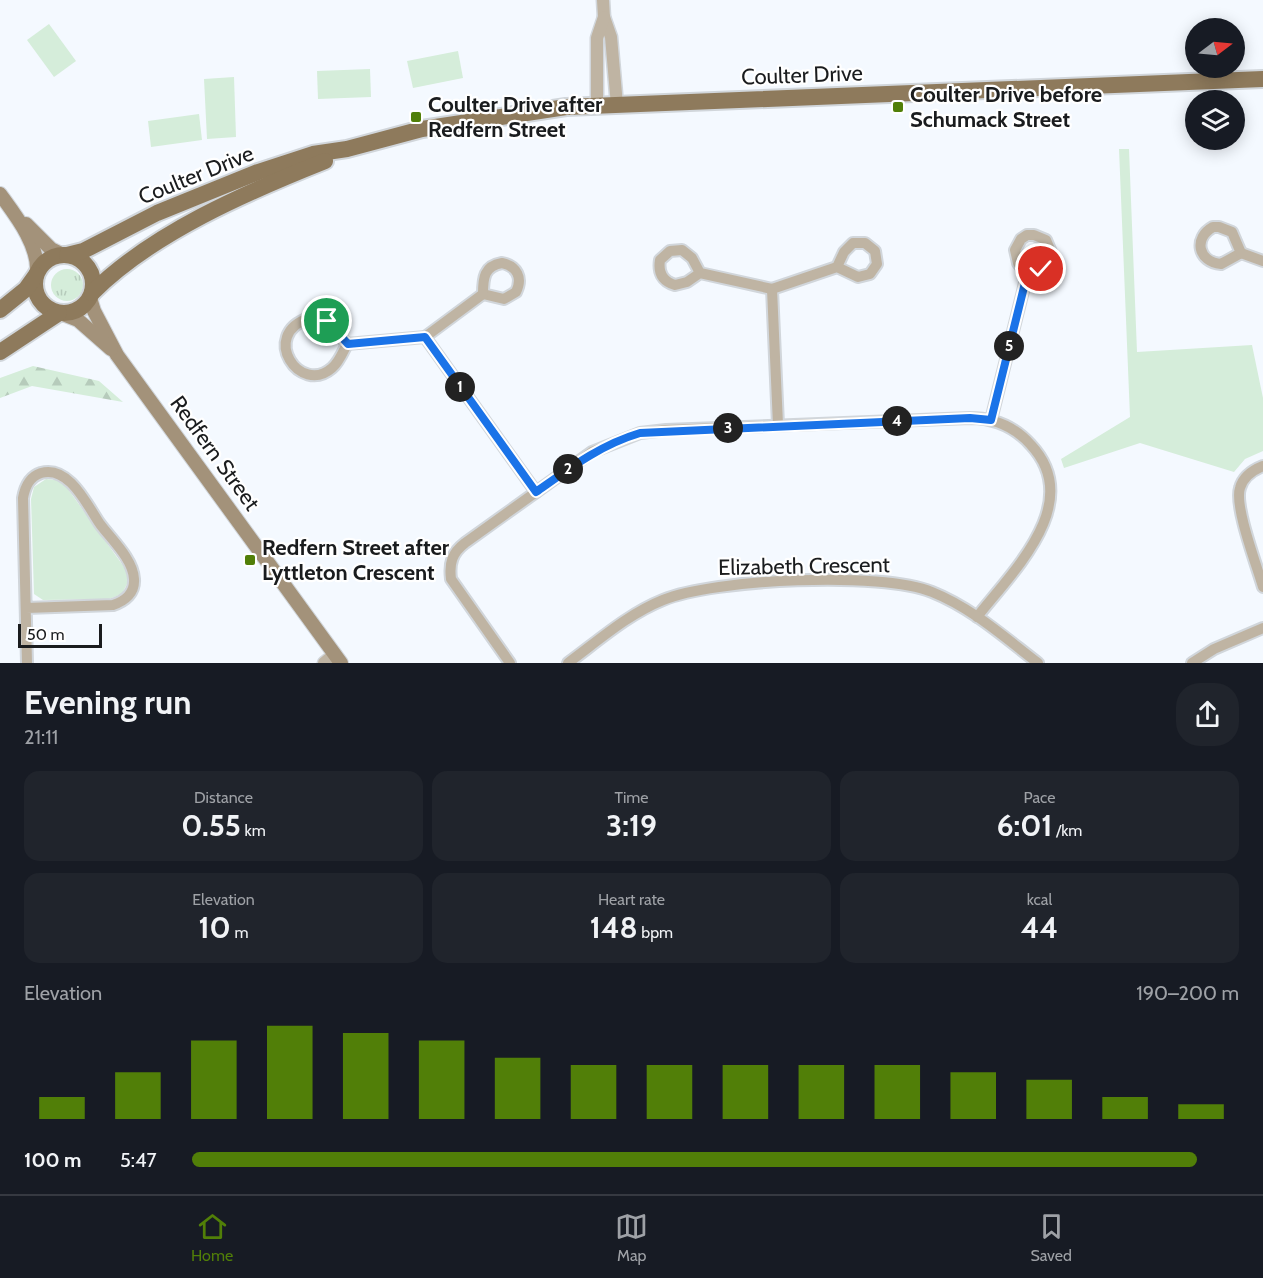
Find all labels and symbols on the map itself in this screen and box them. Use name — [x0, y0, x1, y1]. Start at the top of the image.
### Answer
north arrow — [1185, 18, 1245, 78]
street label: Coulter Drive — [741, 59, 863, 91]
place label: Coulter Drive before Schumack Street — [910, 81, 1102, 133]
place label: Coulter Drive after Redfern Street — [428, 91, 603, 143]
marker: Coulter Drive before Schumack Street — [891, 100, 905, 114]
marker: Coulter Drive after Redfern Street — [409, 110, 423, 124]
street label: Coulter Drive — [134, 140, 258, 210]
pin — [1015, 243, 1066, 294]
pin — [301, 295, 352, 346]
pin: 5 — [994, 331, 1024, 361]
pin: 1 — [445, 372, 475, 402]
street label: Redfern Street — [164, 390, 266, 516]
pin: 4 — [882, 406, 912, 436]
pin: 3 — [713, 413, 743, 443]
pin: 2 — [553, 454, 583, 484]
place label: Redfern Street after Lyttleton Crescent — [262, 534, 450, 586]
street label: Elizabeth Crescent — [718, 551, 891, 581]
marker: Redfern Street after Lyttleton Crescent — [243, 553, 257, 567]
scale bar — [18, 621, 102, 648]

